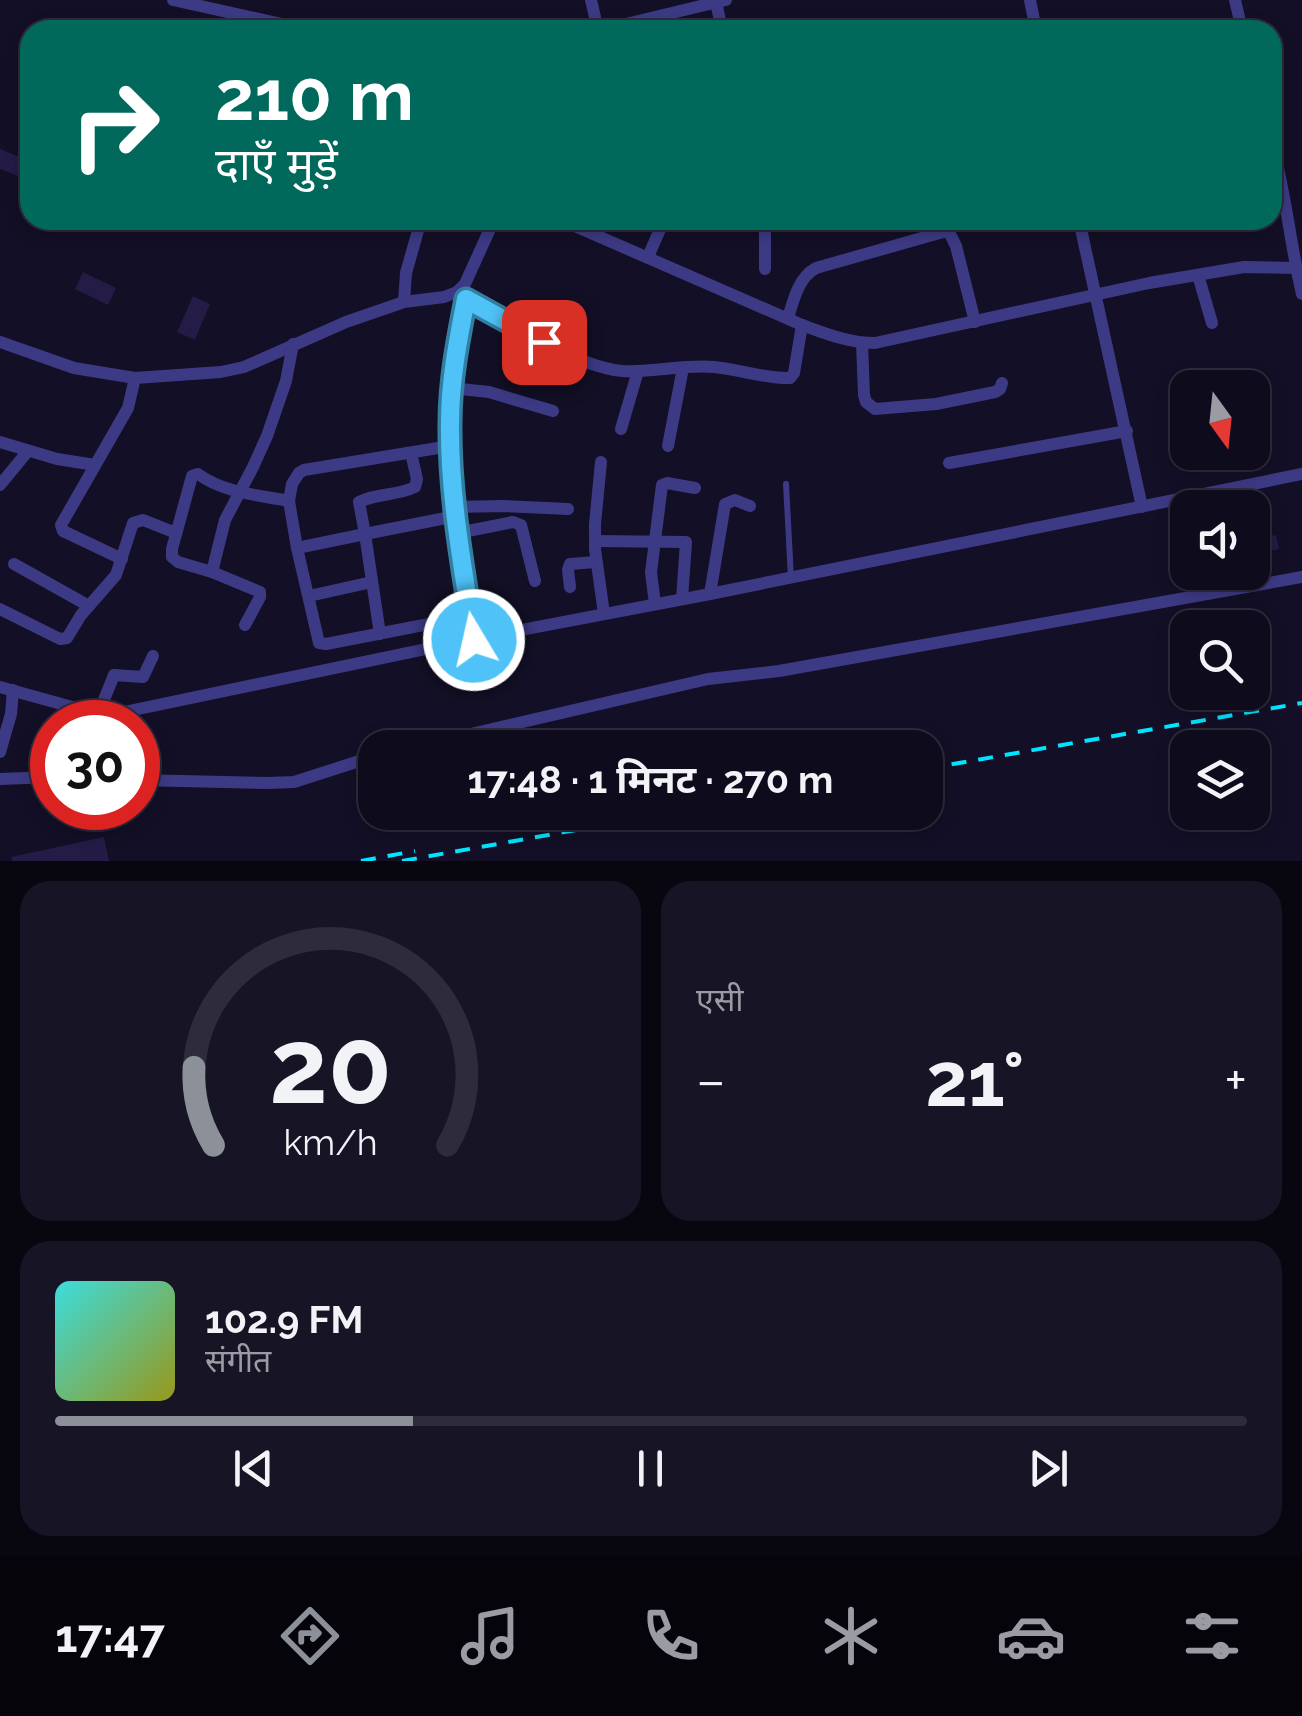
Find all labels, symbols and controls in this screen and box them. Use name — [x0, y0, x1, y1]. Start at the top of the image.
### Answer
text: 210 m — [215, 54, 414, 136]
icon: right — [50, 60, 180, 190]
text: दाएँ मुड़ें — [215, 138, 338, 191]
pin — [502, 300, 587, 385]
icon: arrive — [517, 315, 572, 370]
north arrow — [1170, 370, 1270, 470]
map controls — [1170, 370, 1270, 830]
button: sound — [1170, 490, 1270, 590]
position arrow — [422, 588, 526, 692]
button: search — [1170, 610, 1270, 710]
speed limit sign: 30 — [30, 700, 160, 830]
button: layers — [1170, 730, 1270, 830]
text: 17:48 · 1 मिनट · 270 m — [468, 757, 833, 802]
text: एसी — [696, 981, 744, 1018]
text: 20 — [269, 1005, 392, 1127]
text: 21° — [925, 1035, 1024, 1124]
text: − — [696, 1048, 726, 1113]
text: + — [1224, 1048, 1247, 1113]
text: km/h — [283, 1121, 378, 1163]
text: 102.9 FM — [205, 1297, 363, 1342]
text: संगीत — [205, 1342, 271, 1379]
icon: previous — [226, 1441, 281, 1496]
icon: pause — [623, 1441, 678, 1496]
icon: next — [1021, 1441, 1076, 1496]
icon: directions — [275, 1601, 345, 1671]
icon: music — [455, 1601, 525, 1671]
icon: phone — [636, 1601, 706, 1671]
icon: climate — [816, 1601, 886, 1671]
icon: car — [996, 1601, 1066, 1671]
icon: filters — [1177, 1601, 1247, 1671]
text: 17:47 — [55, 1610, 165, 1663]

